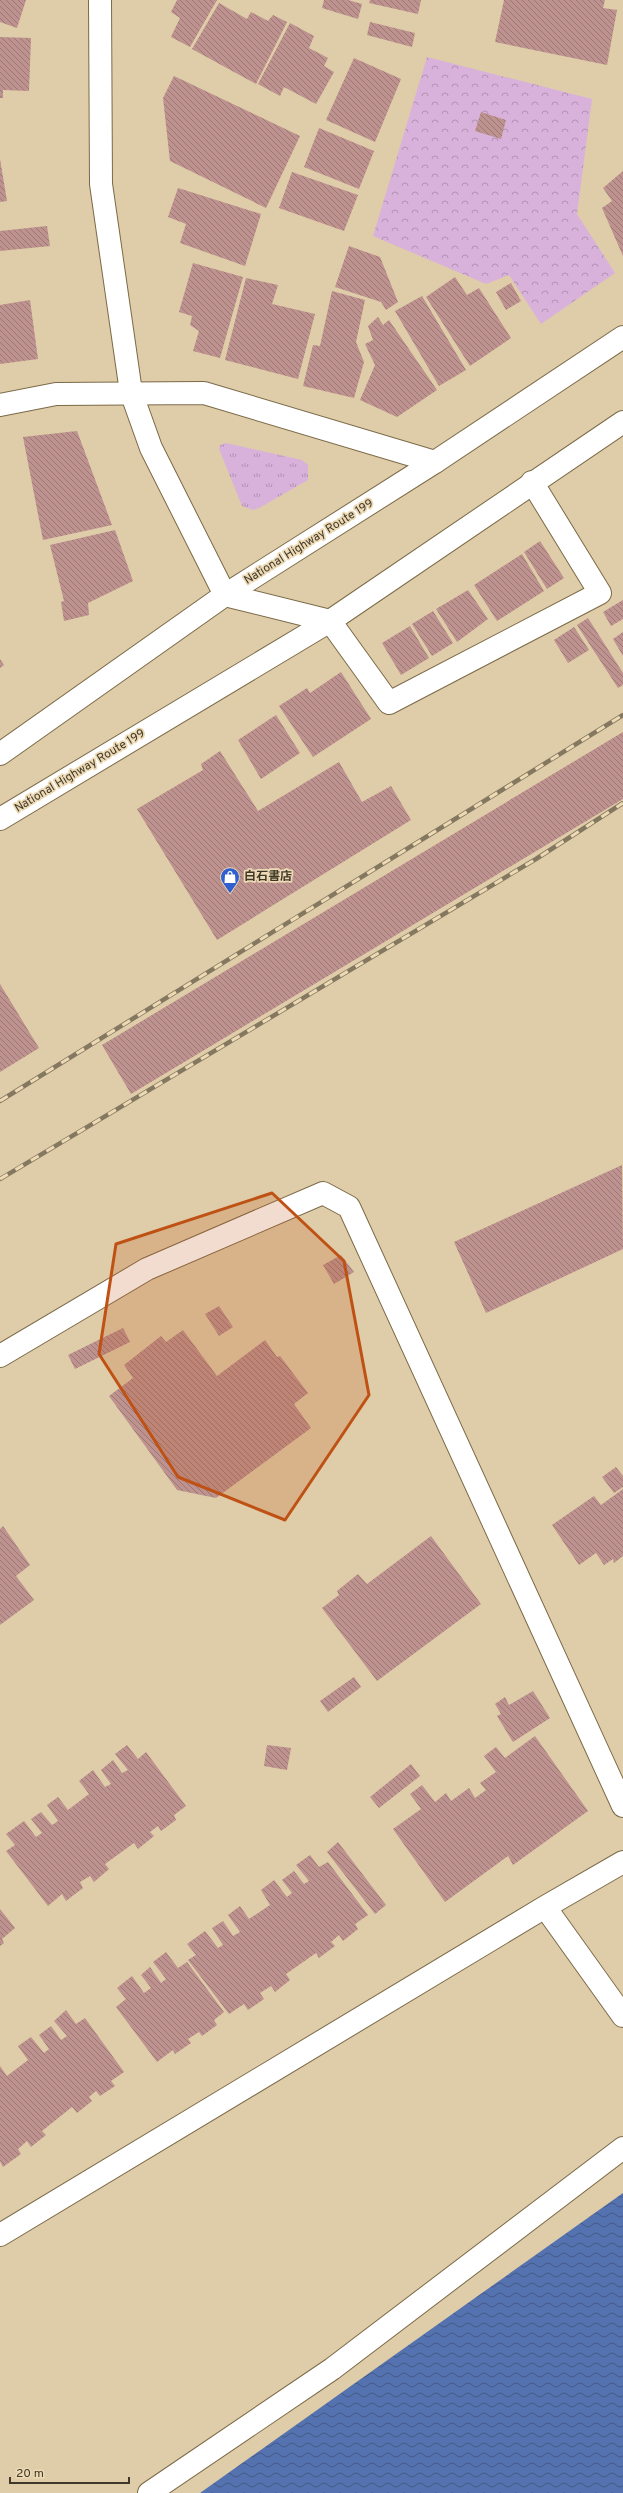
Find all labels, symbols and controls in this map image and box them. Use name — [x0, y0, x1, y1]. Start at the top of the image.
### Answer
street label: National Highway Route 199 — [241, 496, 377, 588]
street label: National Highway Route 199 — [12, 726, 148, 816]
shop icon: 白石書店 — [219, 866, 241, 894]
place label: 白石書店 — [244, 869, 292, 885]
scale bar — [10, 2459, 129, 2485]
text: 20 m — [16, 2466, 44, 2482]

